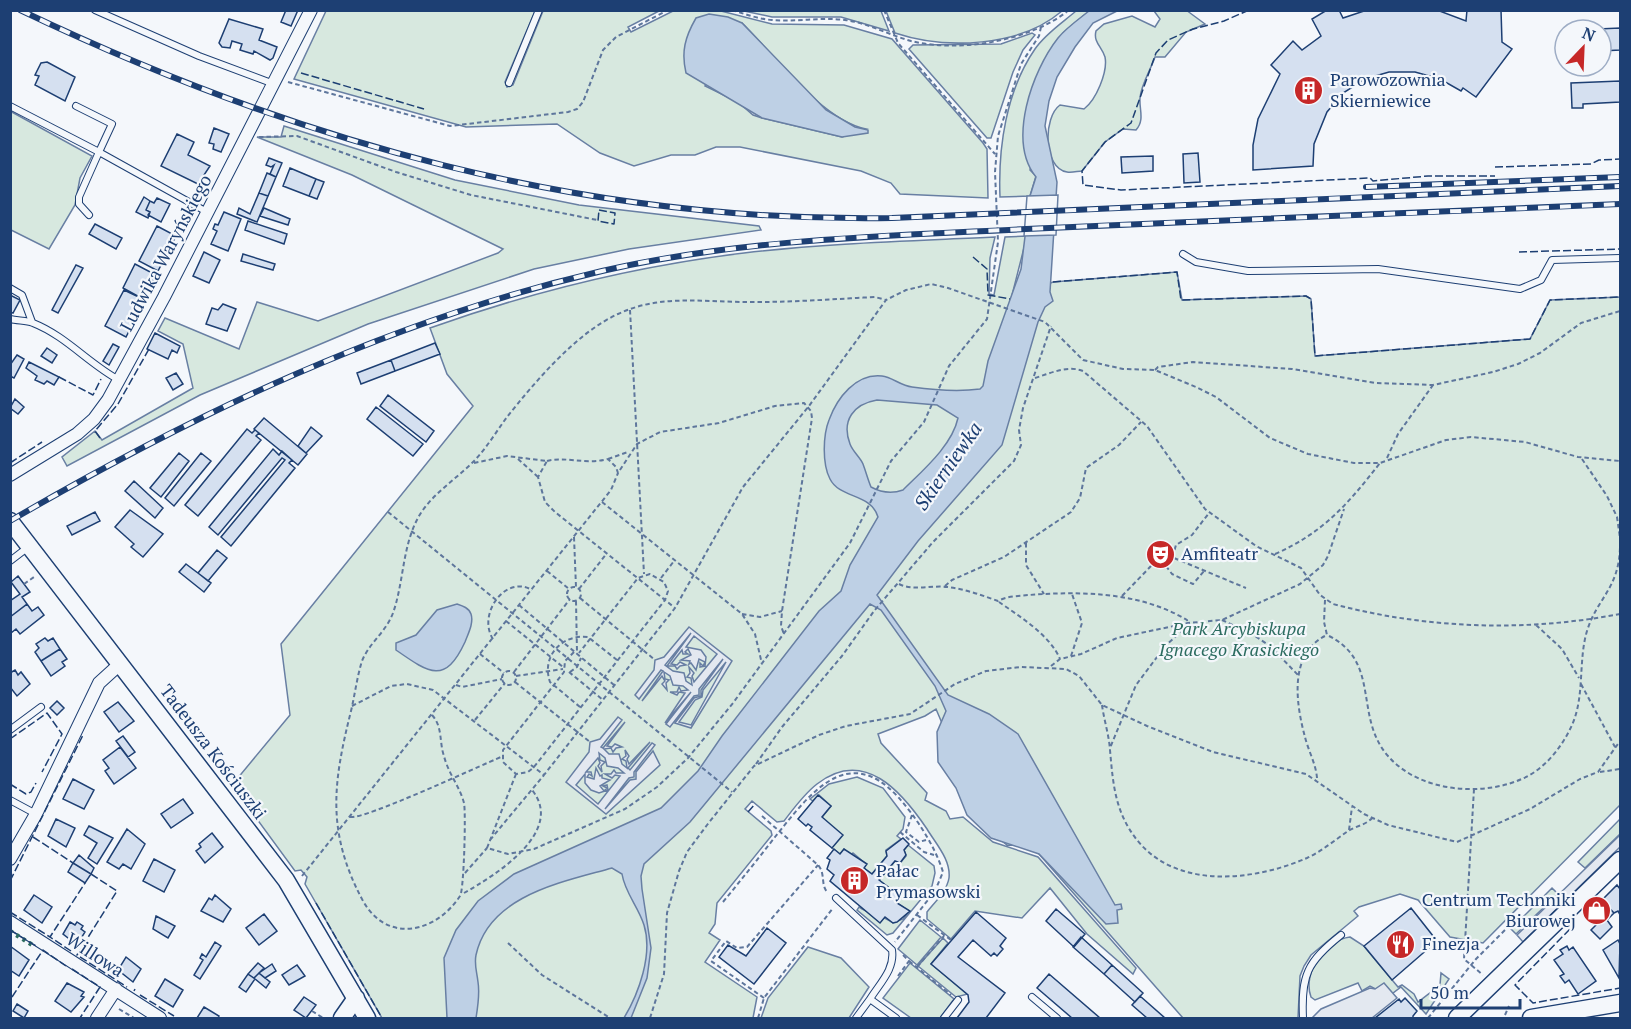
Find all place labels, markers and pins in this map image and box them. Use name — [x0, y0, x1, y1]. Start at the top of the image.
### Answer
place label: Parowozownia Skierniewice — [1330, 67, 1446, 112]
building icon: Parowozownia Skierniewice — [1293, 74, 1325, 106]
theatre icon: Amfiteatr — [1144, 538, 1176, 570]
place label: Amfiteatr — [1181, 541, 1258, 565]
place label: Pałac Prymasowski — [876, 858, 981, 903]
building icon: Pałac Prymasowski — [839, 865, 871, 897]
place label: Centrum Technniki Biurowej — [1422, 887, 1576, 932]
shop icon: Centrum Technniki Biurowej — [1581, 894, 1613, 926]
restaurant icon: Finezja — [1385, 928, 1417, 960]
place label: Finezja — [1422, 931, 1480, 955]

